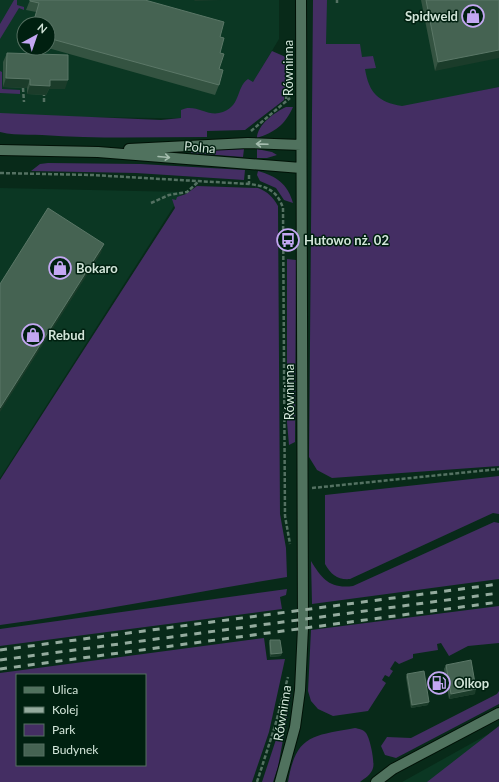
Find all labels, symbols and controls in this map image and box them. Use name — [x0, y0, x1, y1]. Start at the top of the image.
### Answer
shop icon: Spidweld — [460, 3, 486, 29]
place label: Spidweld — [405, 8, 458, 24]
north arrow — [16, 16, 56, 56]
text: N — [35, 20, 50, 36]
street label: Równinna — [280, 40, 296, 96]
street label: Polna — [184, 138, 216, 156]
one-way arrow — [256, 140, 269, 147]
one-way arrow — [157, 154, 170, 161]
bus stop icon: Hutowo nż. 02 — [275, 227, 301, 253]
place label: Hutowo nż. 02 — [304, 232, 389, 248]
shop icon: Bokaro — [47, 255, 73, 281]
place label: Bokaro — [76, 260, 118, 276]
shop icon: Rebud — [20, 322, 46, 348]
place label: Rebud — [48, 327, 85, 343]
street label: Równinna — [281, 364, 297, 420]
fuel station icon: Olkop — [426, 670, 452, 696]
legend — [16, 674, 146, 766]
place label: Olkop — [454, 675, 489, 691]
text: Ulica — [52, 682, 78, 697]
street label: Równinna — [270, 684, 294, 742]
text: Kolej — [52, 702, 78, 717]
text: Park — [52, 722, 76, 737]
text: Budynek — [52, 742, 99, 757]

